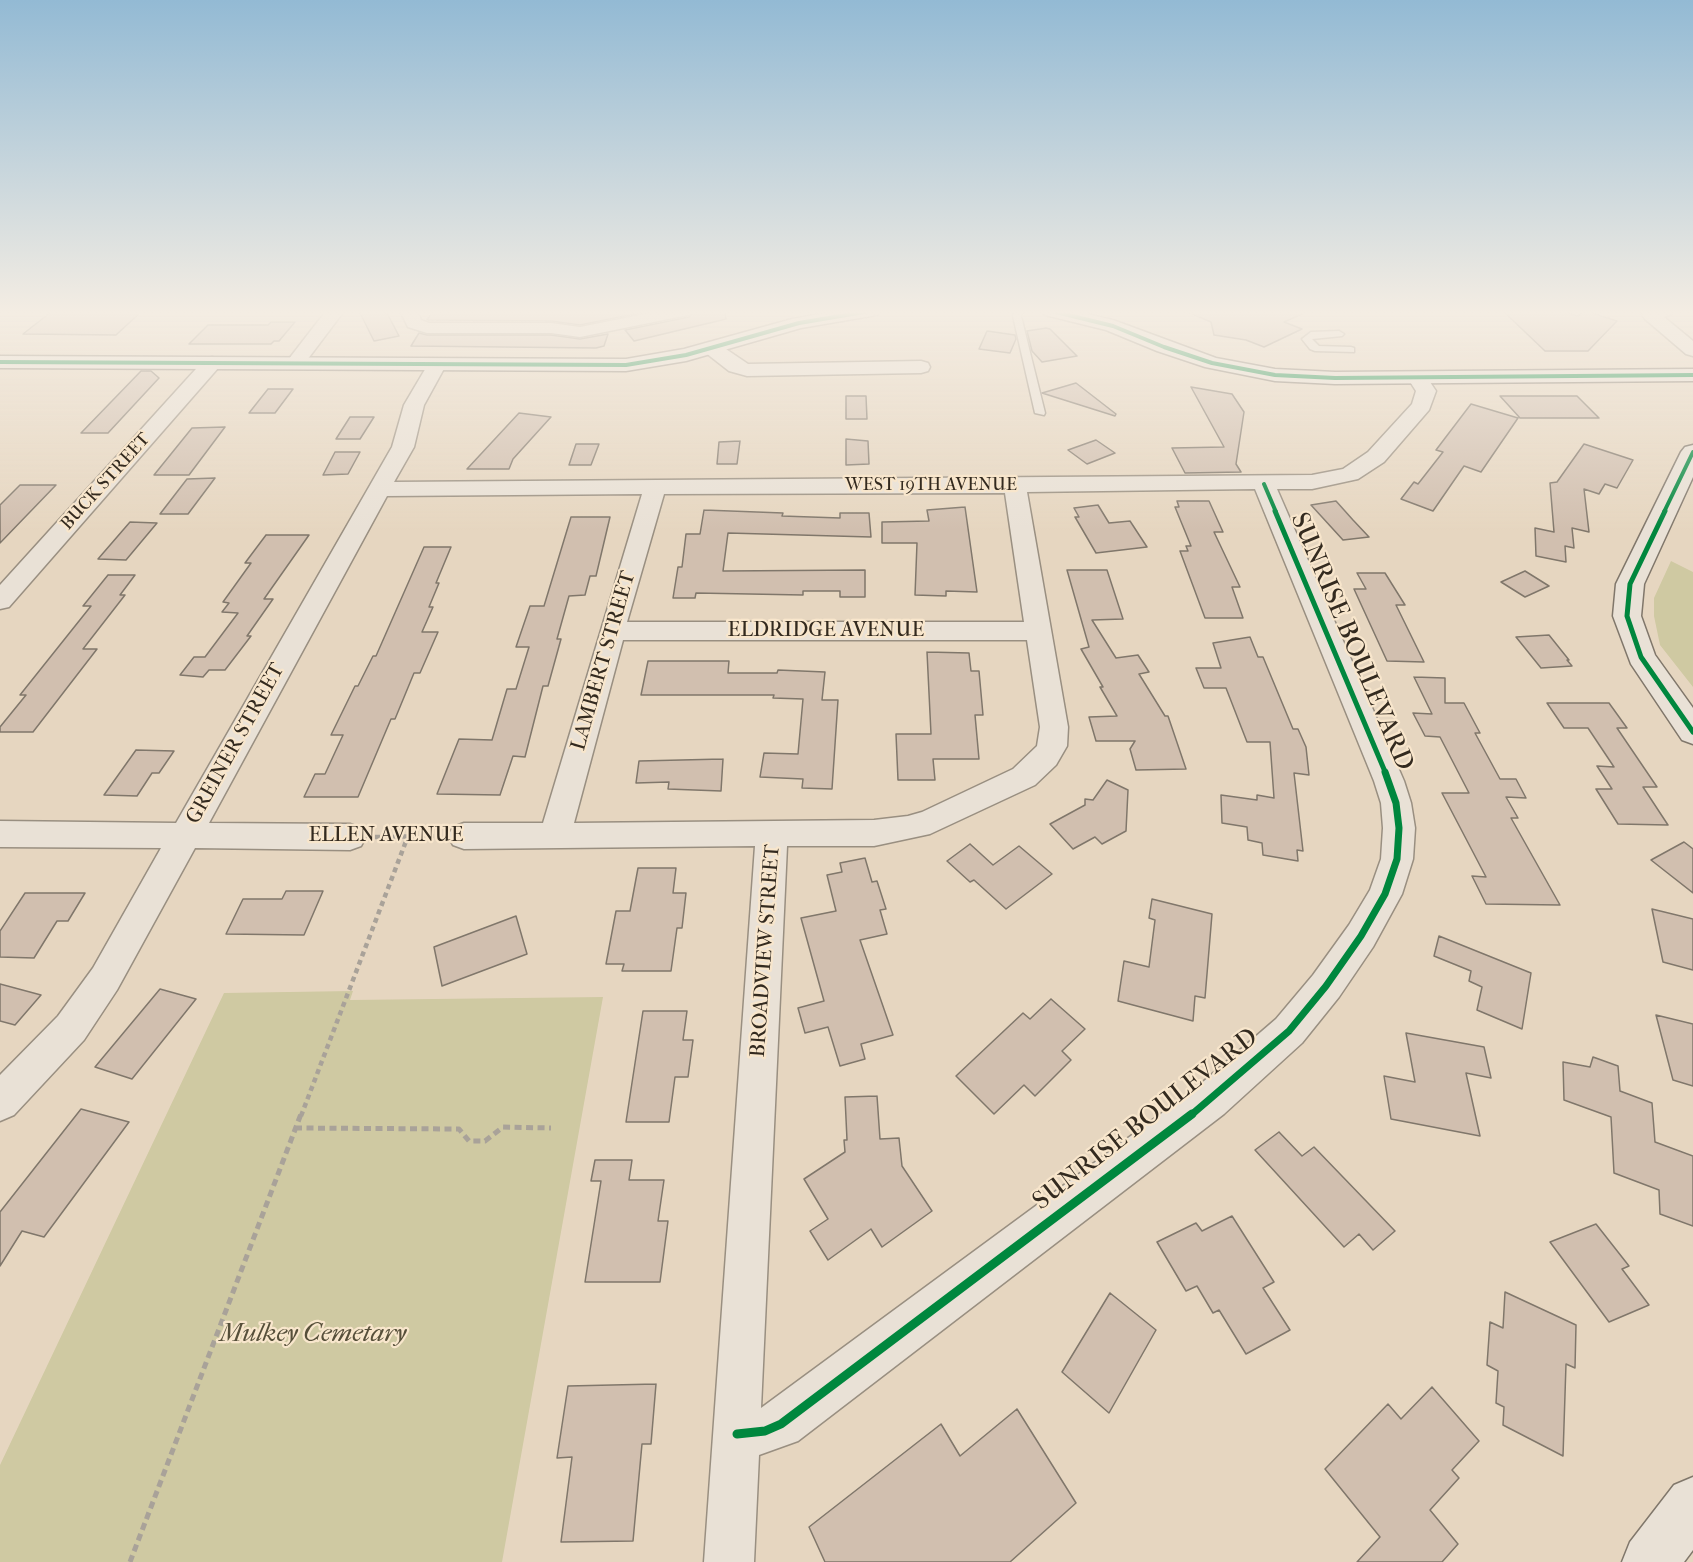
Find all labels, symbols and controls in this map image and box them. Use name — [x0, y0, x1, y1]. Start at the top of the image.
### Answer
street label: BUCK STREET — [57, 429, 155, 535]
street label: WEST 19TH AVENUE — [845, 475, 1017, 497]
street label: SUNRISE BOULEVARD — [1282, 508, 1420, 776]
street label: LAMBERT STREET — [566, 568, 642, 754]
street label: ELDRIDGE AVENUE — [728, 618, 924, 644]
street label: GREINER STREET — [181, 659, 291, 829]
street label: ELLEN AVENUE — [308, 823, 464, 849]
street label: BROADVIEW STREET — [746, 844, 786, 1058]
street label: SUNRISE BOULEVARD — [1027, 1022, 1265, 1218]
park label: Mulkey Cemetary — [219, 1319, 407, 1351]

